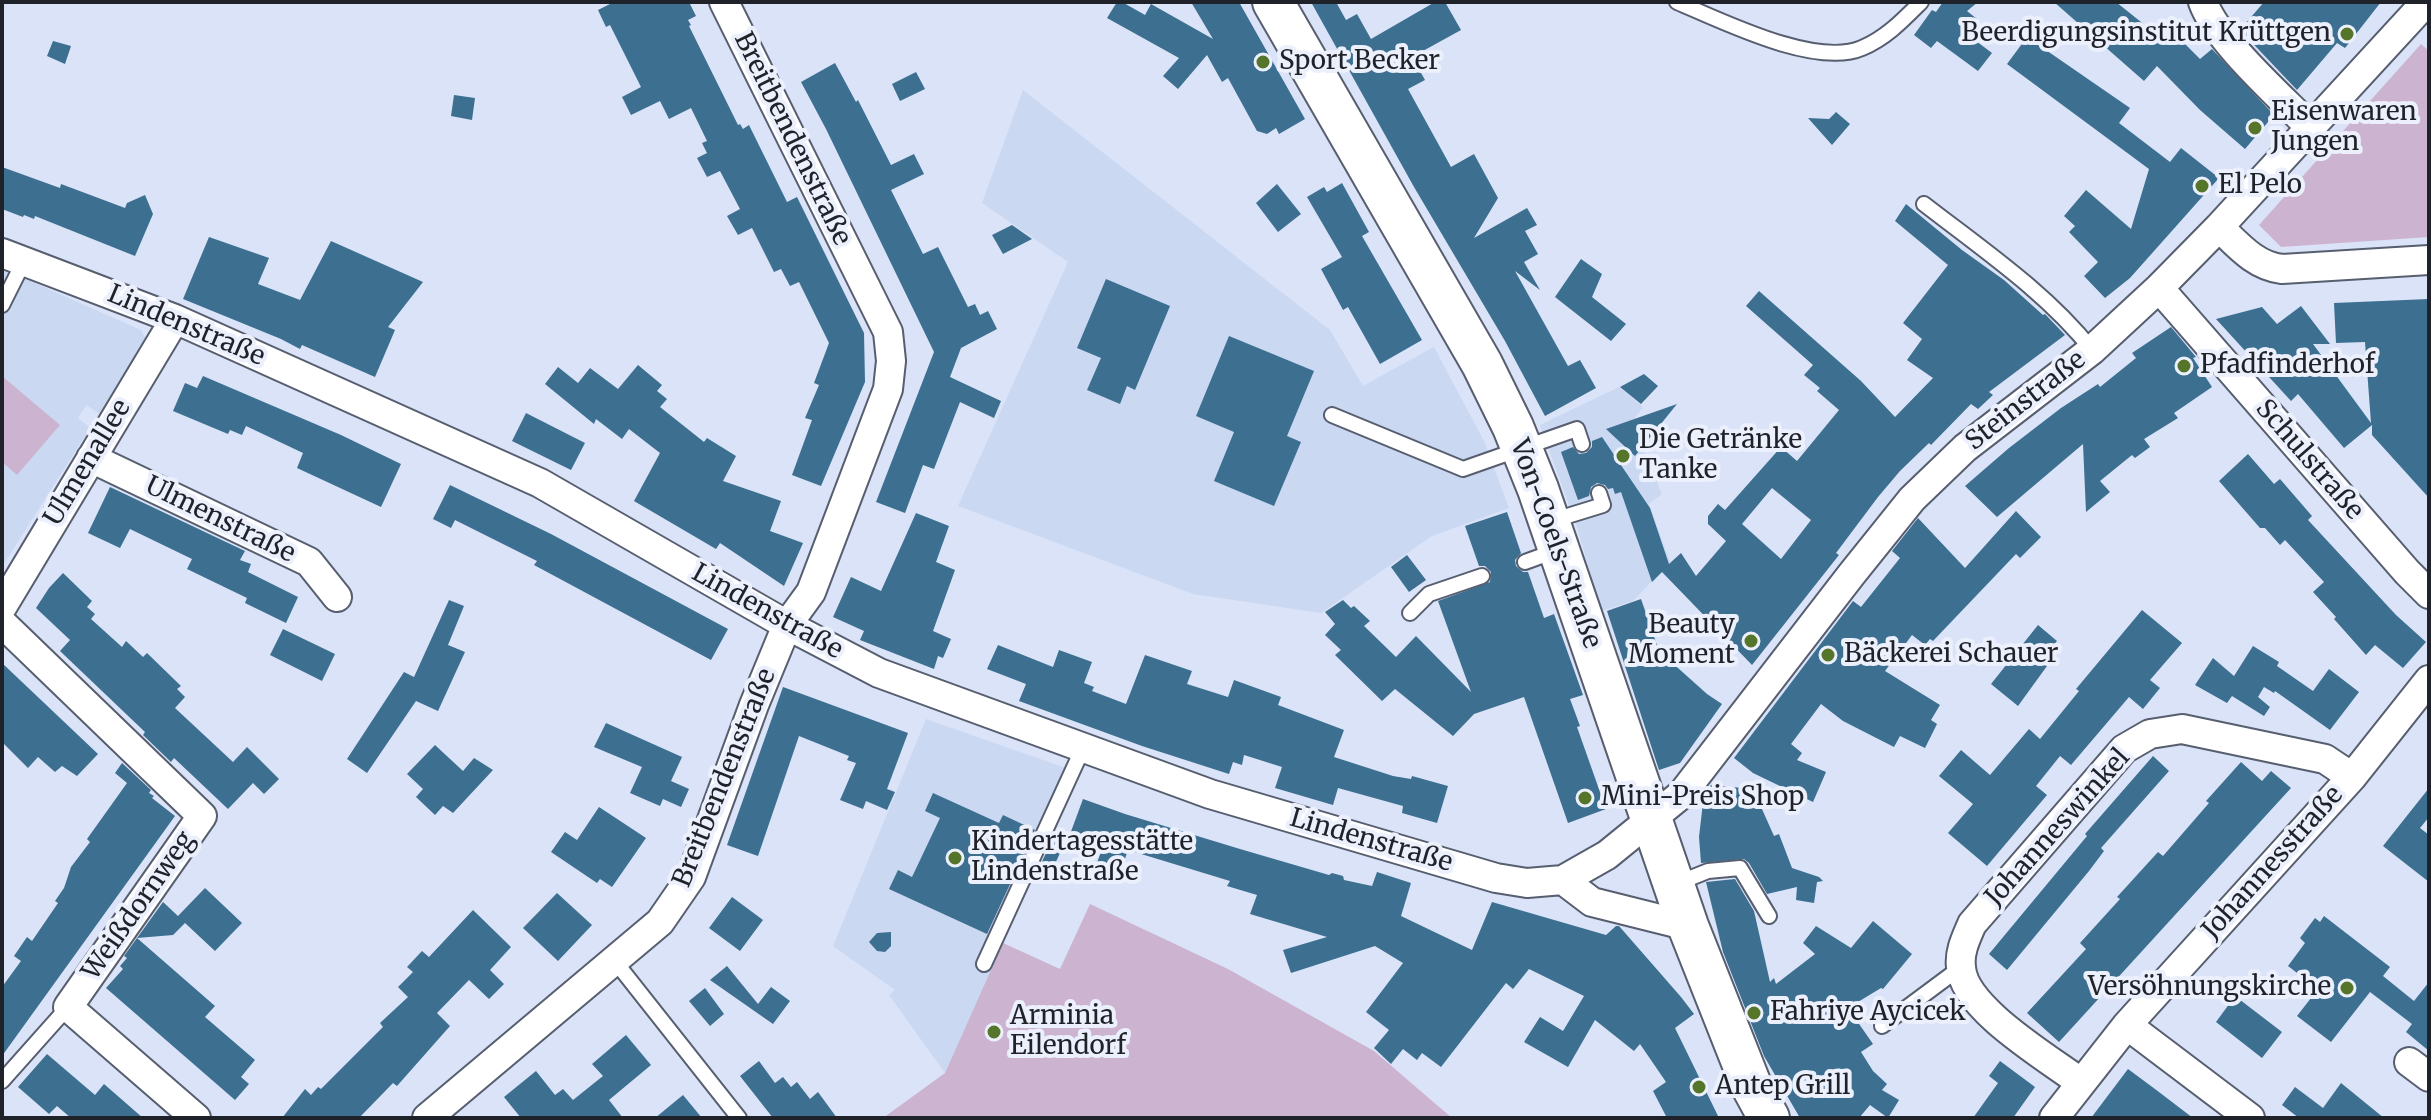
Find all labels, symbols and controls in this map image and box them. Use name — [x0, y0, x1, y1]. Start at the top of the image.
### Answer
place label: Beerdigungsinstitut Krüttgen — [1961, 18, 2331, 50]
marker: Beerdigungsinstitut Krüttgen — [2338, 25, 2356, 43]
street label: Breitbendenstraße — [727, 28, 857, 250]
place label: Sport Becker — [1279, 46, 1440, 78]
marker: Sport Becker — [1254, 53, 1272, 71]
place label: Eisenwaren Jungen — [2271, 97, 2417, 158]
marker: Eisenwaren Jungen — [2246, 119, 2264, 137]
place label: El Pelo — [2218, 170, 2302, 202]
marker: El Pelo — [2193, 177, 2211, 195]
street label: Lindenstraße — [103, 279, 269, 373]
street label: Steinstraße — [1960, 345, 2092, 457]
place label: Pfadfinderhof — [2200, 350, 2375, 382]
marker: Pfadfinderhof — [2175, 357, 2193, 375]
street label: Ulmenallee — [38, 394, 138, 532]
street label: Schulstraße — [2248, 394, 2370, 526]
place label: Die Getränke Tanke — [1639, 425, 1802, 486]
street label: Von-Coels-Straße — [1503, 435, 1607, 653]
marker: Die Getränke Tanke — [1614, 447, 1632, 465]
street label: Ulmenstraße — [140, 470, 300, 570]
street label: Lindenstraße — [686, 558, 848, 666]
place label: Beauty Moment — [1628, 610, 1735, 672]
marker: Beauty Moment — [1742, 632, 1760, 650]
place label: Bäckerei Schauer — [1844, 639, 2058, 671]
marker: Bäckerei Schauer — [1819, 646, 1837, 664]
street label: Breitbendenstraße — [667, 664, 783, 892]
street label: Johanneswinkel — [1979, 743, 2137, 913]
street label: Johannesstraße — [2196, 780, 2350, 946]
place label: Mini-Preis Shop — [1601, 782, 1804, 814]
marker: Mini-Preis Shop — [1576, 789, 1594, 807]
street label: Lindenstraße — [1286, 803, 1456, 879]
street label: Weißdornweg — [76, 826, 202, 986]
place label: Kindertagesstätte Lindenstraße — [971, 827, 1193, 888]
marker: Kindertagesstätte Lindenstraße — [946, 849, 964, 867]
place label: Versöhnungskirche — [2088, 972, 2331, 1004]
marker: Versöhnungskirche — [2338, 979, 2356, 997]
place label: Fahriye Aycicek — [1770, 997, 1966, 1029]
place label: Arminia Eilendorf — [1010, 1001, 1126, 1062]
marker: Fahriye Aycicek — [1745, 1004, 1763, 1022]
marker: Arminia Eilendorf — [985, 1023, 1003, 1041]
place label: Antep Grill — [1715, 1071, 1850, 1103]
marker: Antep Grill — [1690, 1078, 1708, 1096]

